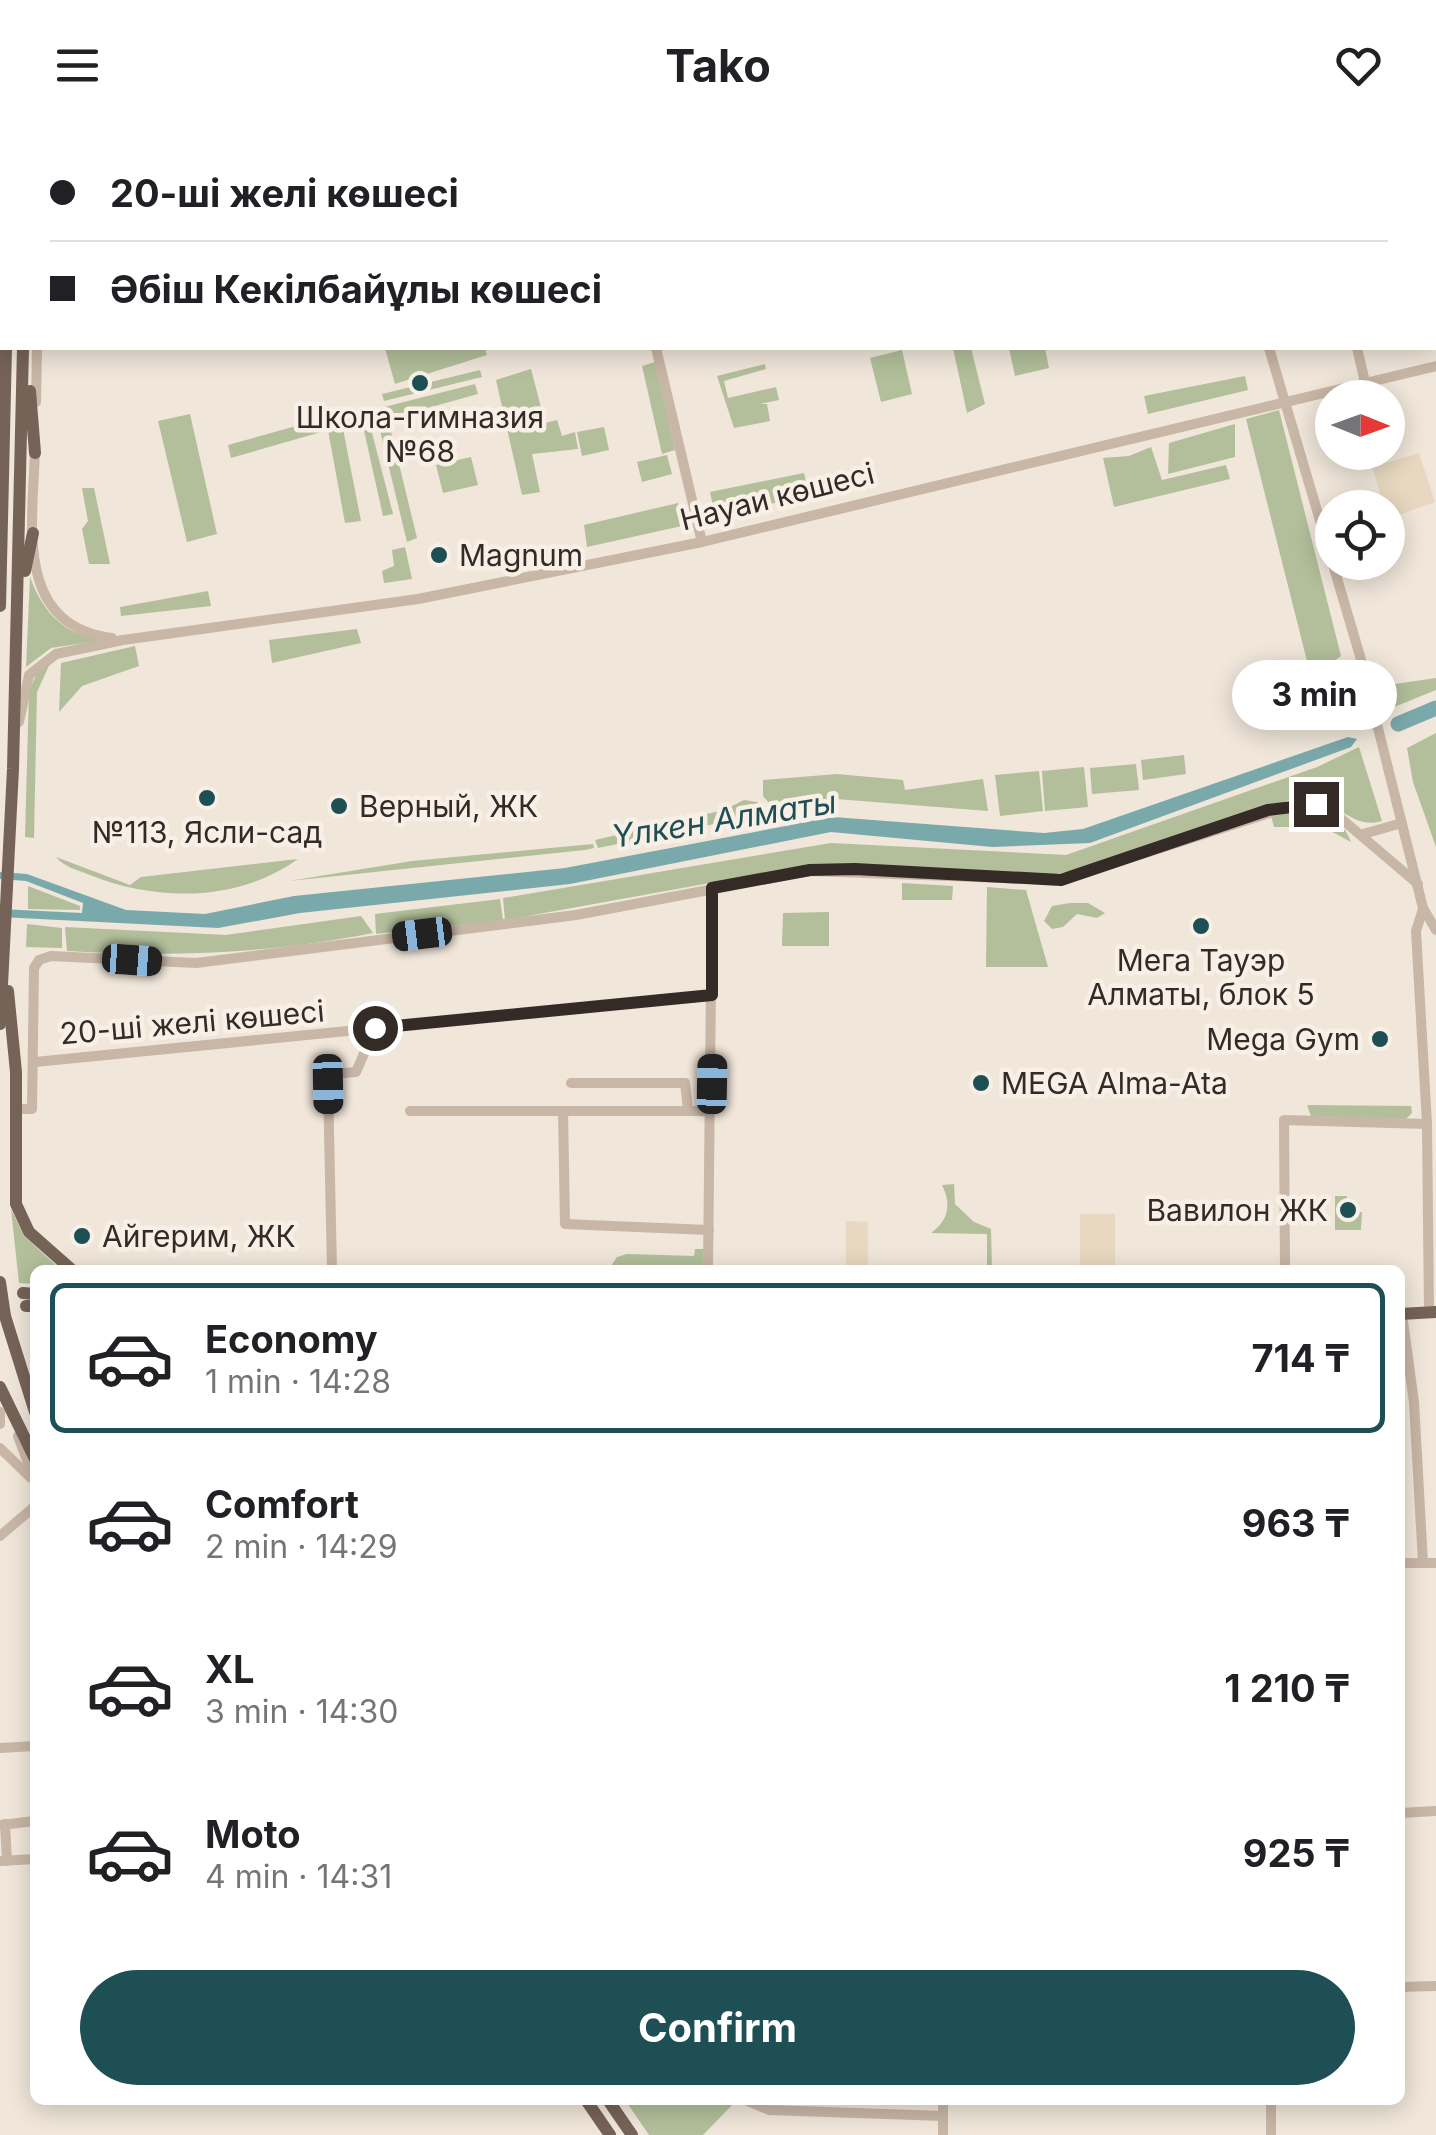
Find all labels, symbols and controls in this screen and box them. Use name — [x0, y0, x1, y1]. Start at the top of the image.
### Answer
icon: menu — [50, 38, 105, 93]
text: Tako — [665, 38, 771, 93]
icon: heart — [1331, 38, 1386, 93]
text: 20-ші желі көшесі — [110, 170, 459, 216]
text: Әбіш Кекілбайұлы көшесі — [110, 266, 602, 312]
marker: Школа-гимназия №68 — [409, 372, 431, 394]
north arrow — [1315, 380, 1405, 470]
map controls — [1315, 380, 1405, 580]
place label: Школа-гимназия №68 — [296, 399, 544, 469]
street label: Науаи көшесі — [676, 455, 878, 537]
button: locate — [1315, 490, 1405, 580]
place label: Magnum — [459, 537, 583, 573]
marker: Magnum — [428, 544, 450, 566]
callout: 3 min — [1234, 659, 1398, 729]
text: 3 min — [1271, 675, 1358, 714]
water label: Үлкен Алматы — [609, 782, 839, 856]
route end — [1294, 782, 1339, 827]
marker: №113, Ясли-сад — [196, 787, 218, 809]
place label: Верный, ЖК — [359, 788, 538, 824]
marker: Верный, ЖК — [328, 795, 350, 817]
place label: №113, Ясли-сад — [92, 814, 322, 850]
car — [390, 915, 454, 953]
marker: Мега Тауэр Алматы, блок 5 — [1190, 915, 1212, 937]
place label: Мега Тауэр Алматы, блок 5 — [1087, 942, 1315, 1012]
car — [101, 943, 163, 977]
street label: 20-ші желі көшесі — [58, 992, 326, 1052]
route start — [353, 1006, 398, 1051]
place label: Mega Gym — [1206, 1021, 1360, 1057]
marker: Mega Gym — [1369, 1028, 1391, 1050]
car — [312, 1054, 344, 1114]
car — [696, 1054, 728, 1114]
place label: MEGA Alma-Ata — [1001, 1065, 1228, 1101]
marker: MEGA Alma-Ata — [970, 1072, 992, 1094]
place label: Вавилон ЖК — [1146, 1192, 1328, 1228]
marker: Вавилон ЖК — [1337, 1199, 1359, 1221]
place label: Айгерим, ЖК — [102, 1218, 296, 1254]
marker: Айгерим, ЖК — [71, 1225, 93, 1247]
icon: car — [85, 1313, 175, 1403]
text: Economy — [205, 1316, 378, 1362]
text: 714 ₸ — [1251, 1335, 1350, 1381]
text: 1 min · 14:28 — [205, 1362, 391, 1401]
icon: car — [85, 1478, 175, 1568]
text: Comfort — [205, 1481, 359, 1527]
text: 963 ₸ — [1242, 1500, 1350, 1546]
text: 2 min · 14:29 — [205, 1527, 398, 1566]
icon: car — [85, 1643, 175, 1733]
text: XL — [205, 1646, 255, 1692]
text: 1 210 ₸ — [1224, 1665, 1350, 1711]
text: 3 min · 14:30 — [205, 1692, 399, 1731]
icon: car — [85, 1808, 175, 1898]
text: Moto — [205, 1811, 301, 1857]
text: 925 ₸ — [1243, 1830, 1350, 1876]
text: 4 min · 14:31 — [205, 1857, 392, 1896]
button: Confirm — [80, 1970, 1355, 2085]

